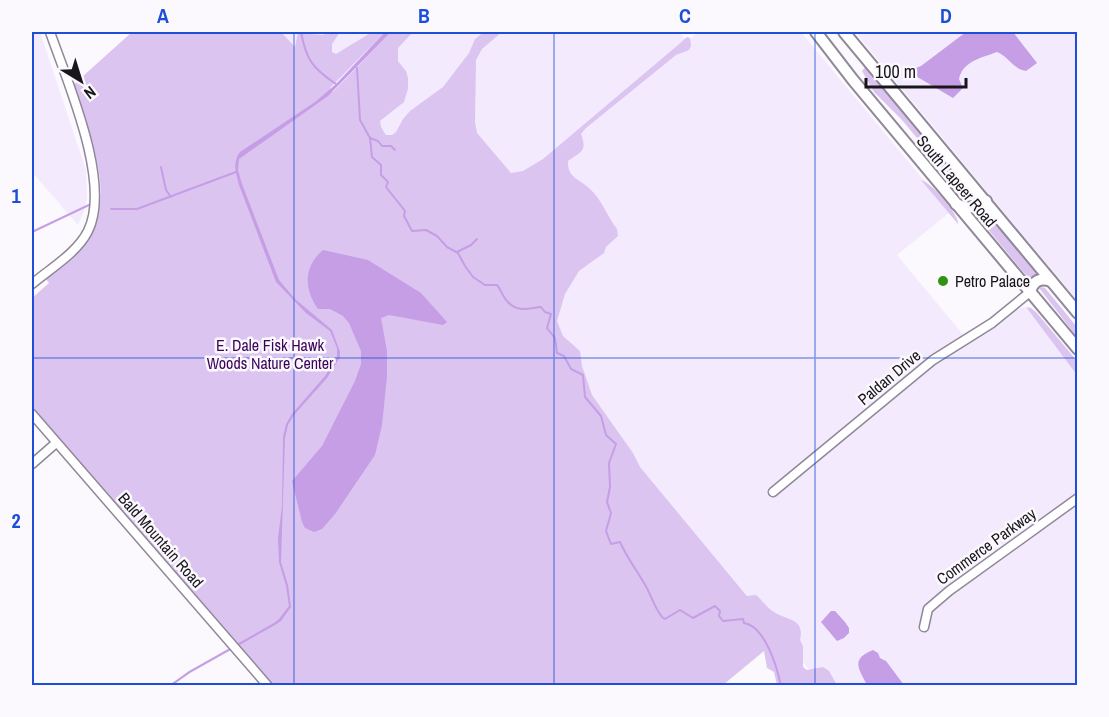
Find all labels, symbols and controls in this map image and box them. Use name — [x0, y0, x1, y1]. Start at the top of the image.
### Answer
text: A — [157, 2, 169, 29]
text: B — [418, 2, 430, 29]
text: C — [679, 2, 691, 29]
text: D — [940, 2, 952, 29]
north arrow — [51, 51, 111, 111]
scale bar — [866, 51, 966, 89]
text: 100 m — [875, 59, 916, 84]
text: N — [80, 81, 101, 104]
street label: South Lapeer Road — [912, 130, 1002, 232]
text: 1 — [11, 182, 21, 209]
place label: Petro Palace — [955, 270, 1030, 292]
marker: Petro Palace — [936, 274, 950, 288]
park label: E. Dale Fisk Hawk Woods Nature Center — [207, 334, 334, 374]
street label: Paldan Drive — [853, 344, 925, 410]
street label: Bald Mountain Road — [113, 488, 209, 592]
street label: Commerce Parkway — [932, 502, 1041, 590]
text: 2 — [11, 507, 21, 534]

